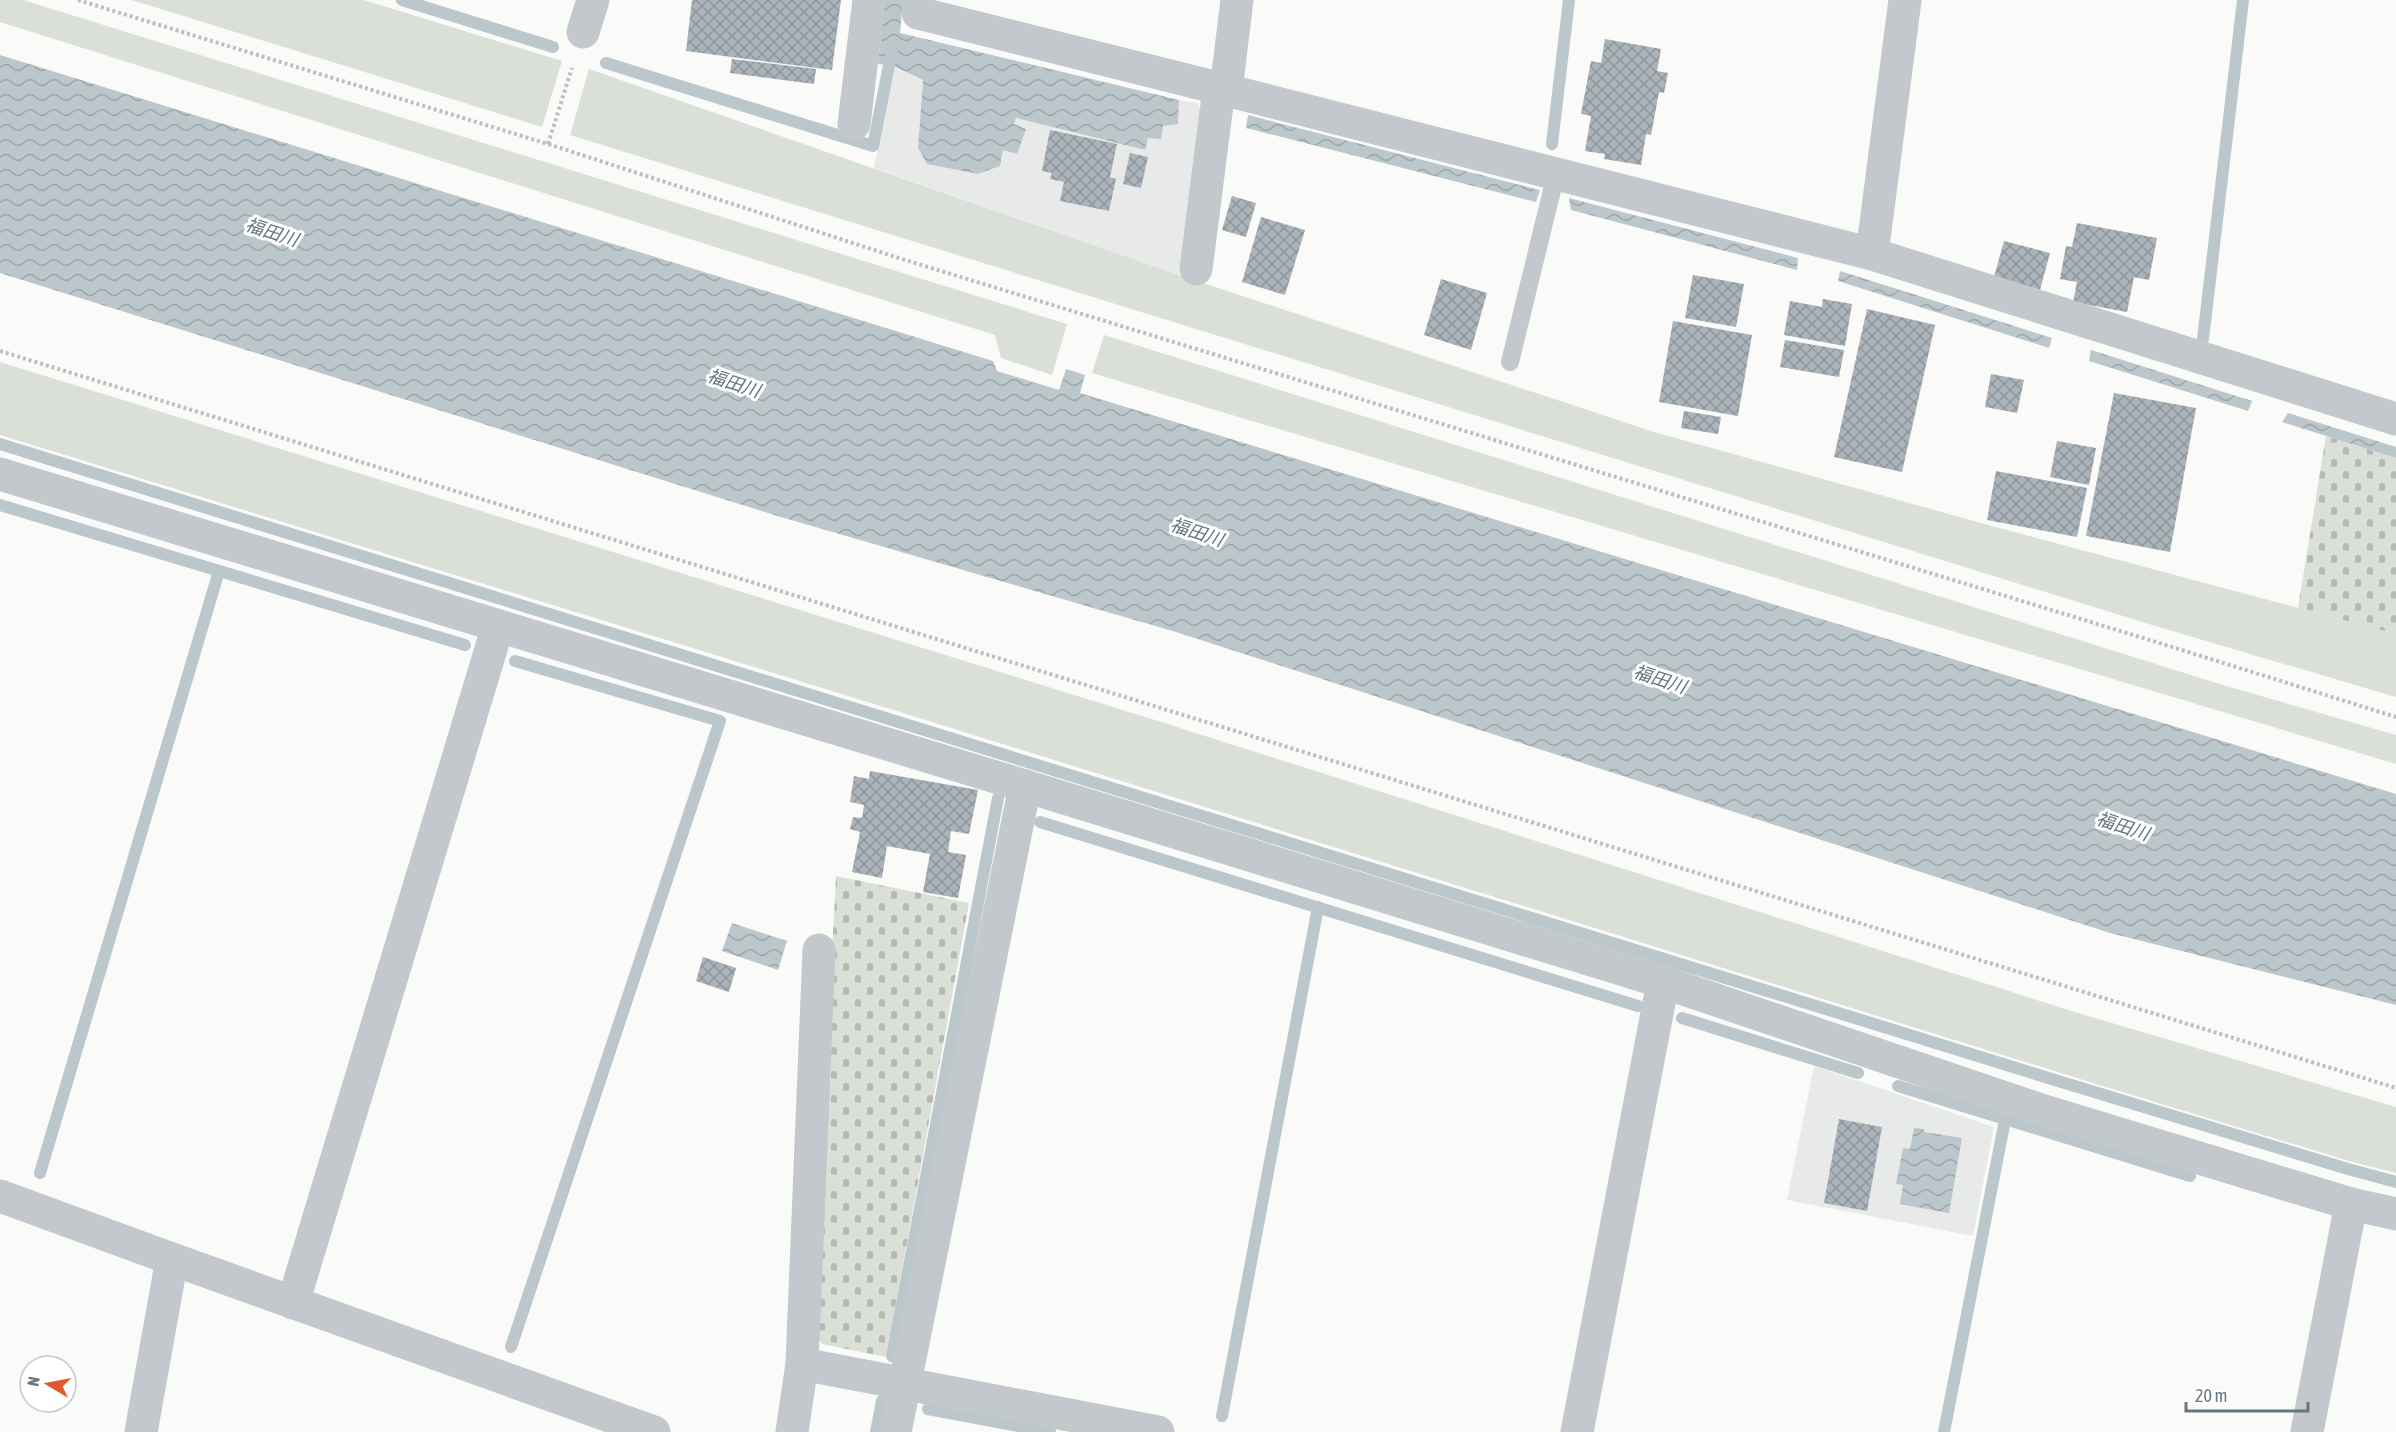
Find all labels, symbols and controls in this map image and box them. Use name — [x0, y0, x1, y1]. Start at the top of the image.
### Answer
water label: 福田川 — [243, 214, 303, 251]
water label: 福田川 — [705, 365, 765, 402]
water label: 福田川 — [1168, 514, 1228, 551]
water label: 福田川 — [1631, 661, 1691, 698]
water label: 福田川 — [2094, 808, 2154, 845]
north arrow — [18, 1354, 78, 1414]
text: N — [24, 1375, 43, 1388]
scale bar — [2186, 1375, 2308, 1413]
text: 20 m — [2195, 1385, 2227, 1406]

